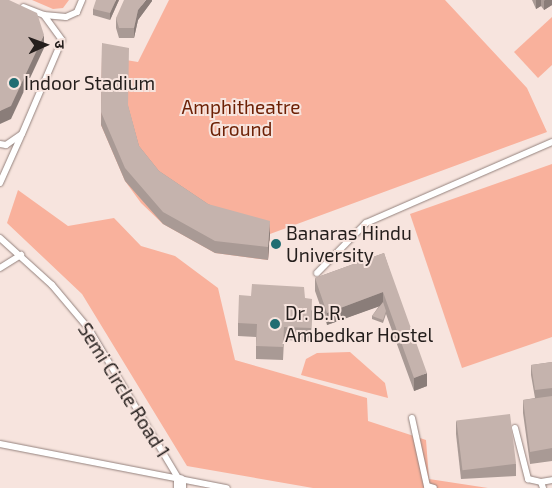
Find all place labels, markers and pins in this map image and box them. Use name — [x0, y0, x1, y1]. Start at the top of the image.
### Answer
place label: Indoor Stadium — [24, 72, 156, 94]
marker: Indoor Stadium — [8, 77, 20, 89]
place label: Banaras Hindu University — [286, 222, 412, 266]
marker: Banaras Hindu University — [270, 238, 282, 250]
place label: Dr. B.R. Ambedkar Hostel — [285, 302, 434, 346]
marker: Dr. B.R. Ambedkar Hostel — [269, 318, 281, 330]

